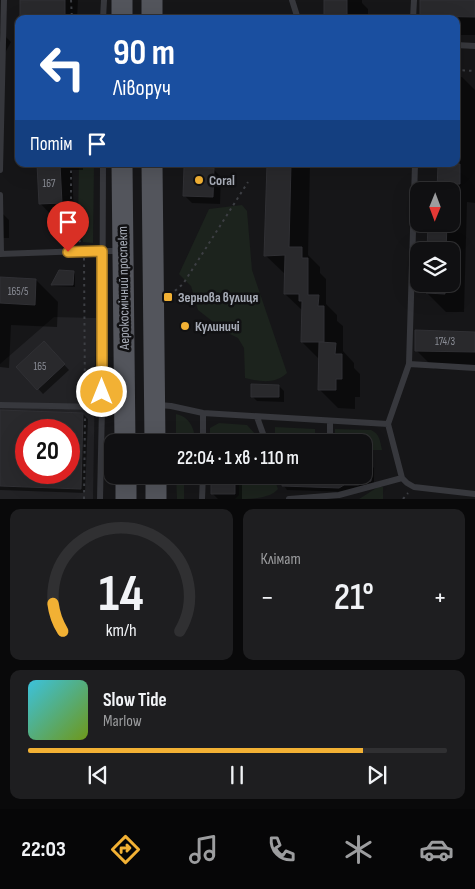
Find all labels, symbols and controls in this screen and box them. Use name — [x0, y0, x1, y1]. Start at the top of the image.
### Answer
text: 90 m — [113, 32, 175, 75]
icon: left — [30, 35, 95, 100]
text: Ліворуч — [113, 75, 171, 102]
icon: arrive — [83, 130, 111, 158]
text: Потім — [30, 133, 73, 156]
place label: Coral — [209, 172, 235, 189]
marker: Coral — [193, 174, 205, 186]
house number: 167 — [42, 177, 56, 190]
north arrow — [410, 182, 460, 232]
map controls — [410, 182, 460, 292]
pin — [47, 201, 89, 252]
icon: arrive — [54, 208, 82, 236]
street label: Аерокосмічний проспект — [114, 226, 133, 351]
button: layers — [410, 242, 460, 292]
house number: 165/5 — [8, 285, 28, 298]
place label: Зернова вулиця — [178, 289, 259, 306]
marker: Зернова вулиця — [162, 291, 174, 303]
place label: Кулиничі — [195, 318, 240, 335]
marker: Кулиничі — [179, 320, 191, 332]
house number: 174/3 — [435, 335, 455, 348]
house number: 165 — [33, 360, 47, 373]
position arrow — [75, 365, 127, 417]
speed limit sign: 20 — [15, 419, 80, 484]
text: 22:04 · 1 хв · 110 m — [177, 447, 299, 470]
text: Клімат — [261, 550, 301, 569]
text: 14 — [99, 563, 144, 626]
text: 21° — [334, 575, 374, 620]
text: − — [261, 581, 274, 614]
text: + — [433, 581, 447, 614]
text: km/h — [106, 620, 137, 641]
text: Slow Tide — [103, 689, 167, 712]
text: Marlow — [103, 712, 142, 731]
icon: previous — [84, 761, 112, 789]
icon: pause — [223, 761, 251, 789]
icon: next — [363, 761, 391, 789]
icon: directions — [108, 832, 143, 867]
icon: music — [186, 832, 221, 867]
icon: phone — [264, 832, 299, 867]
icon: climate — [341, 832, 376, 867]
icon: car — [419, 832, 454, 867]
text: 22:03 — [21, 836, 66, 863]

